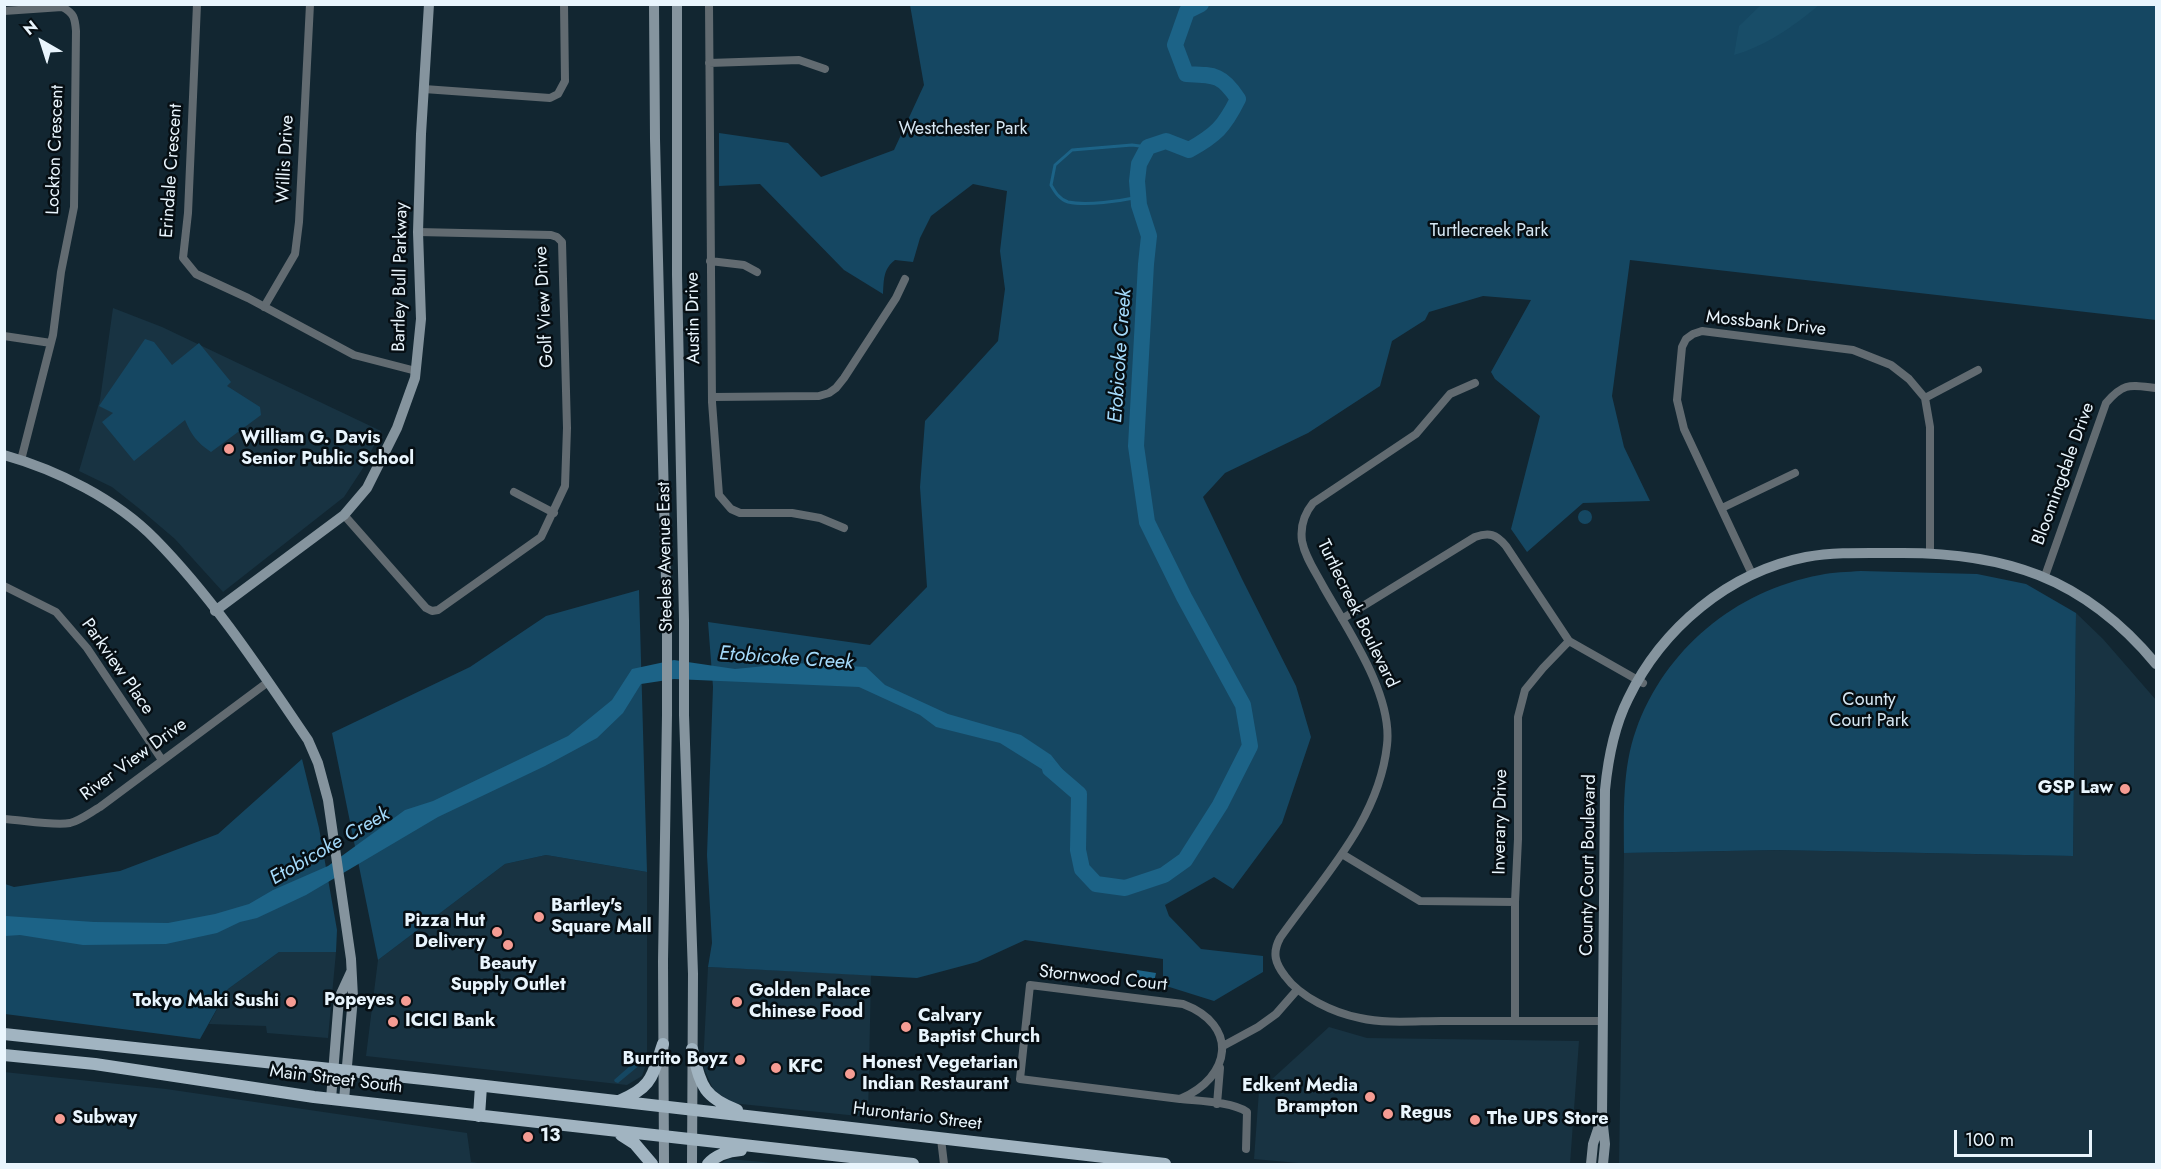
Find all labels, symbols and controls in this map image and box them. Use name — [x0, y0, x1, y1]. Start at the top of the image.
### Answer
north arrow — [12, 12, 72, 72]
text: N — [18, 15, 43, 41]
street label: Lockton Crescent — [43, 85, 69, 215]
street label: Erindale Crescent — [157, 103, 187, 239]
street label: Willis Drive — [273, 114, 299, 204]
park label: Westchester Park — [898, 119, 1028, 141]
street label: Bartley Bull Parkway — [389, 202, 413, 352]
park label: Turtlecreek Park — [1430, 221, 1548, 243]
street label: Golf View Drive — [531, 246, 559, 368]
street label: Austin Drive — [682, 272, 706, 364]
water label: Etobicoke Creek — [1104, 288, 1138, 424]
street label: Mossbank Drive — [1705, 307, 1827, 341]
street label: Bloomingdale Drive — [2028, 400, 2100, 548]
place label: William G. Davis Senior Public School — [241, 428, 414, 470]
marker: William G. Davis Senior Public School — [222, 442, 236, 456]
street label: Steeles Avenue East — [654, 482, 678, 632]
street label: Turtlecreek Boulevard — [1312, 536, 1402, 692]
street label: Parkview Place — [76, 615, 158, 719]
water label: Etobicoke Creek — [718, 642, 854, 676]
park label: County Court Park — [1829, 690, 1909, 732]
street label: River View Drive — [76, 714, 192, 806]
street label: Inverary Drive — [1489, 769, 1513, 875]
street label: County Court Boulevard — [1577, 774, 1601, 956]
place label: GSP Law — [2038, 778, 2113, 800]
marker: GSP Law — [2118, 782, 2132, 796]
water label: Etobicoke Creek — [266, 803, 394, 891]
place label: Bartley's Square Mall — [551, 896, 652, 938]
marker: Bartley's Square Mall — [532, 910, 546, 924]
place label: Pizza Hut Delivery — [404, 911, 485, 954]
marker: Pizza Hut Delivery — [490, 925, 504, 939]
marker: Beauty Supply Outlet — [501, 938, 515, 952]
place label: Beauty Supply Outlet — [450, 954, 566, 996]
street label: Stornwood Court — [1038, 962, 1168, 996]
place label: Golden Palace Chinese Food — [749, 981, 870, 1024]
place label: Popeyes — [324, 990, 394, 1012]
place label: Tokyo Maki Sushi — [133, 991, 279, 1013]
marker: Popeyes — [399, 994, 413, 1008]
marker: Tokyo Maki Sushi — [284, 995, 298, 1009]
marker: Golden Palace Chinese Food — [730, 995, 744, 1009]
place label: Calvary Baptist Church — [918, 1006, 1040, 1048]
place label: ICICI Bank — [405, 1011, 495, 1033]
marker: ICICI Bank — [386, 1015, 400, 1029]
marker: Calvary Baptist Church — [899, 1020, 913, 1034]
place label: Burrito Boyz — [623, 1049, 728, 1071]
marker: Burrito Boyz — [733, 1053, 747, 1067]
place label: Honest Vegetarian Indian Restaurant — [862, 1053, 1018, 1096]
place label: KFC — [788, 1057, 823, 1079]
street label: Main Street South — [268, 1061, 404, 1099]
marker: KFC — [769, 1061, 783, 1075]
marker: Honest Vegetarian Indian Restaurant — [843, 1067, 857, 1081]
place label: Edkent Media Brampton — [1242, 1076, 1358, 1118]
marker: Edkent Media Brampton — [1363, 1090, 1377, 1104]
street label: Hurontario Street — [851, 1098, 983, 1136]
place label: Regus — [1400, 1103, 1451, 1125]
marker: Regus — [1381, 1107, 1395, 1121]
place label: Subway — [72, 1108, 137, 1130]
place label: The UPS Store — [1487, 1109, 1609, 1131]
marker: Subway — [53, 1112, 67, 1126]
marker: The UPS Store — [1468, 1113, 1482, 1127]
scale bar — [1957, 1118, 2095, 1156]
place label: 13 — [540, 1126, 560, 1148]
text: 100 m — [1965, 1127, 2014, 1153]
marker: 13 — [521, 1130, 535, 1144]

